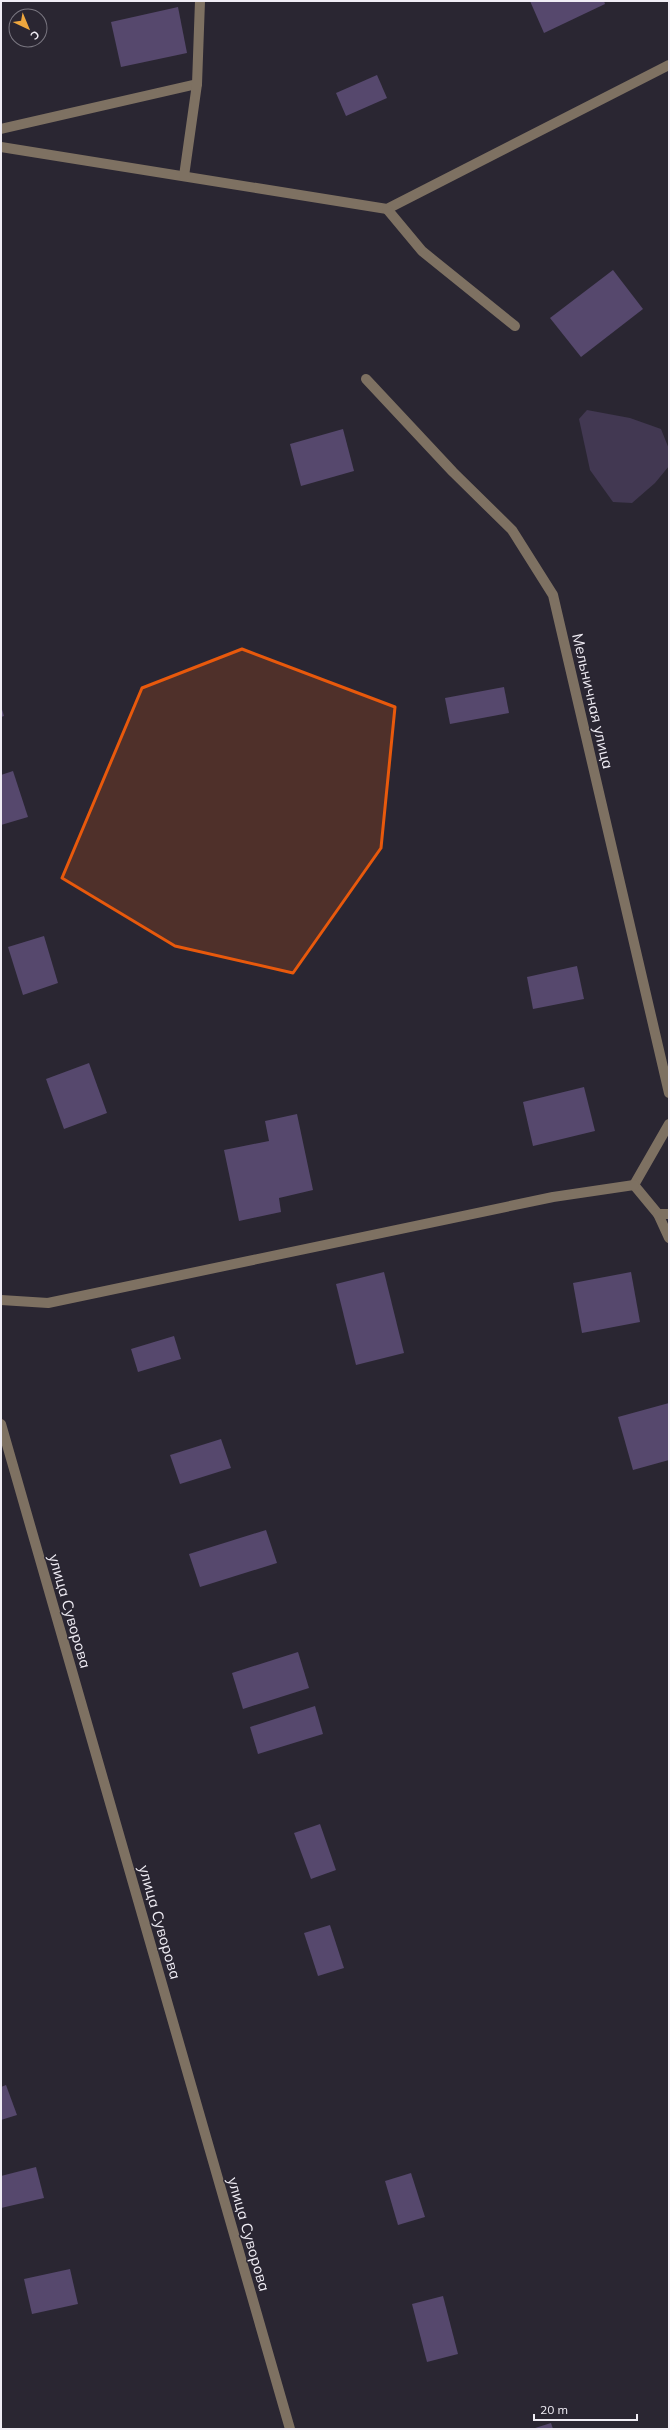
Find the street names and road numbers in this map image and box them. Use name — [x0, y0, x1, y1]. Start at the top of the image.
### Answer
street label: Мельничная улица — [568, 631, 618, 771]
street label: улица Суворова — [45, 1552, 95, 1670]
street label: улица Суворова — [135, 1863, 185, 1981]
street label: улица Суворова — [224, 2175, 274, 2293]

